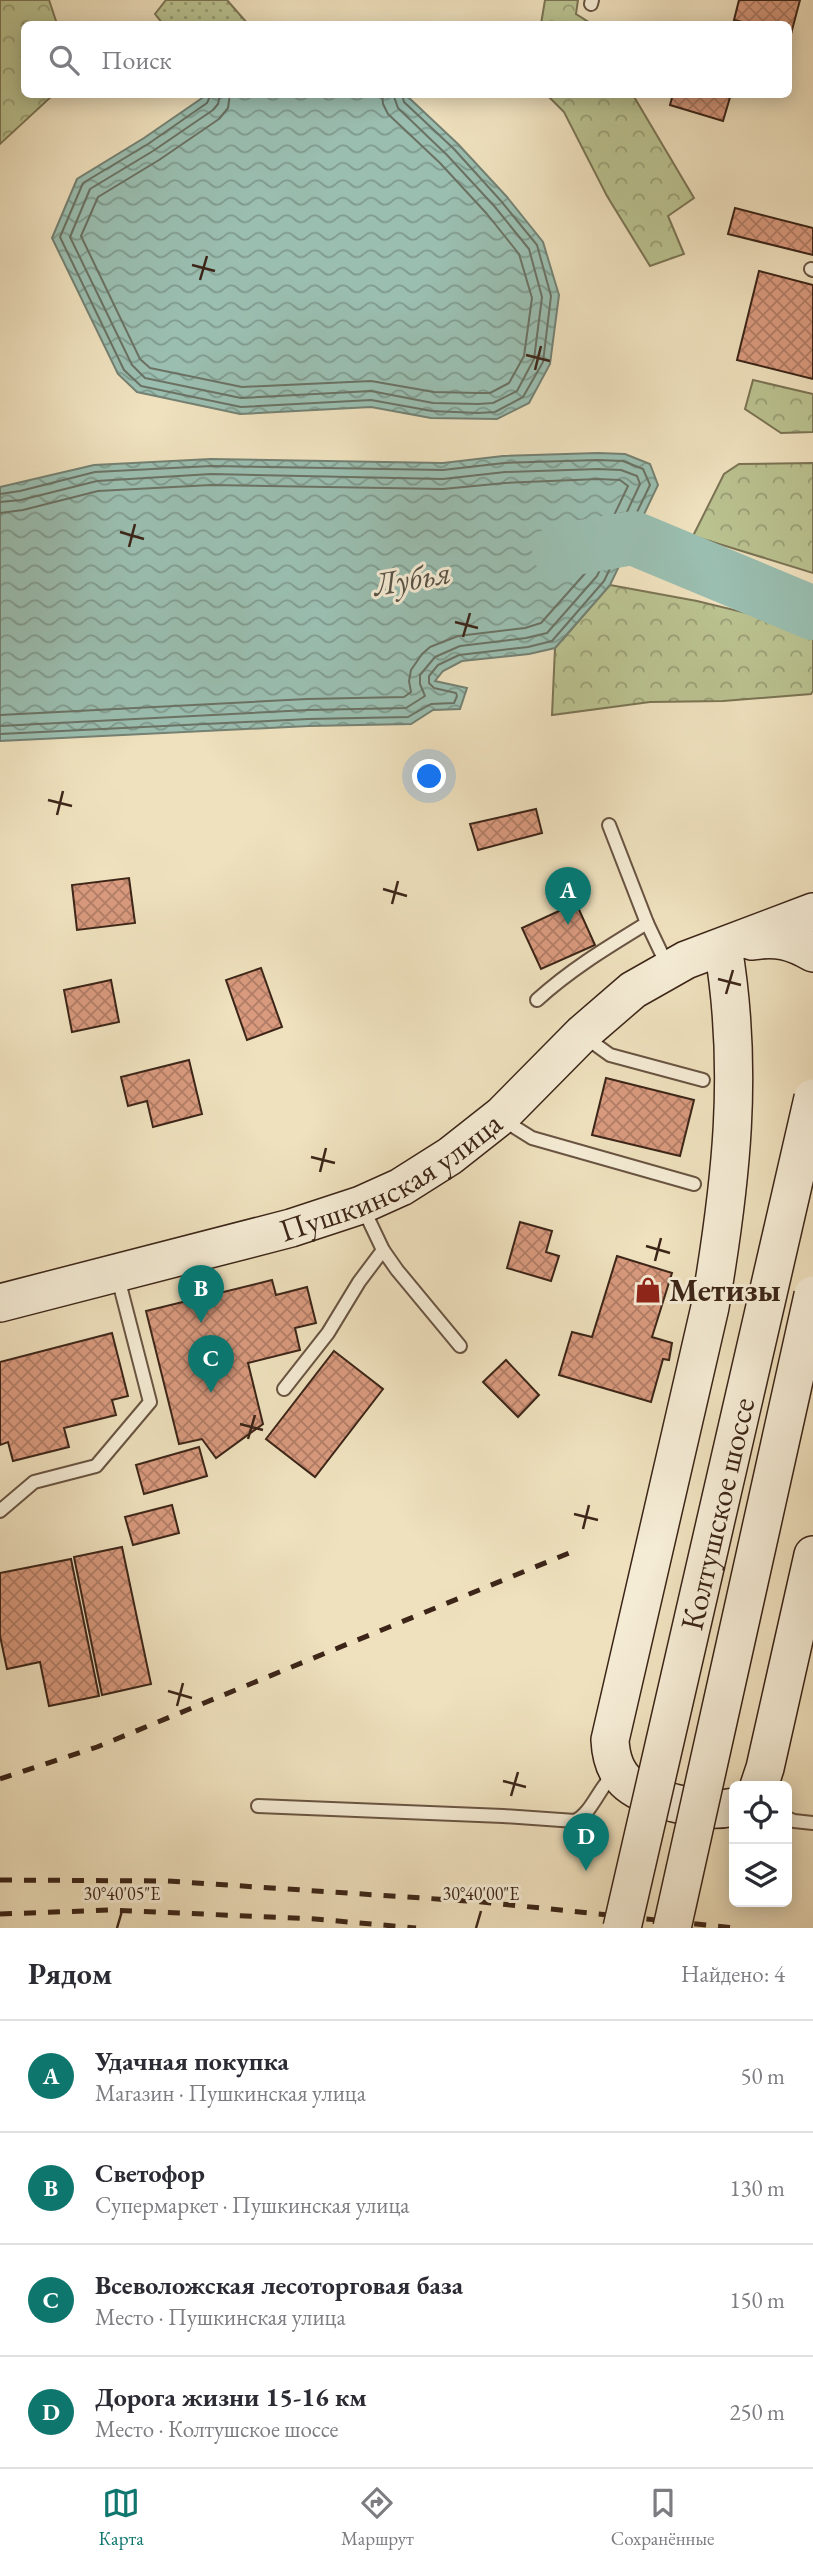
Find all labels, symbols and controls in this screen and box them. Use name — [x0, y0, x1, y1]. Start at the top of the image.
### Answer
search box — [21, 21, 792, 98]
icon: search — [45, 41, 83, 79]
text: Поиск — [101, 43, 172, 77]
water label: Лубья — [368, 550, 454, 606]
your location — [412, 759, 446, 793]
pin: A — [545, 867, 591, 925]
street label: Пушкинская улица — [274, 1102, 511, 1251]
pin: B — [178, 1265, 224, 1323]
place label: Метизы — [669, 1269, 781, 1311]
shop icon: Метизы — [633, 1275, 663, 1305]
pin: C — [188, 1335, 234, 1393]
street label: Колтушское шоссе — [670, 1393, 764, 1634]
map controls — [729, 1781, 792, 1907]
button: locate — [729, 1781, 792, 1844]
pin: D — [563, 1813, 609, 1871]
button: layers — [729, 1844, 792, 1907]
text: 30°40'05"E — [84, 1882, 160, 1905]
text: 30°40'00"E — [443, 1882, 519, 1905]
text: Рядом — [28, 1954, 112, 1993]
text: Найдено: 4 — [681, 1959, 785, 1989]
text: Удачная покупка — [95, 2044, 289, 2078]
text: A — [43, 2061, 59, 2091]
text: 50 m — [740, 2061, 785, 2091]
text: Магазин · Пушкинская улица — [95, 2078, 366, 2108]
text: Светофор — [95, 2156, 205, 2190]
text: B — [44, 2173, 58, 2203]
text: 130 m — [729, 2173, 785, 2203]
text: Супермаркет · Пушкинская улица — [95, 2190, 409, 2220]
text: Всеволожская лесоторговая база — [95, 2268, 463, 2302]
text: C — [43, 2285, 59, 2315]
text: 150 m — [729, 2285, 785, 2315]
text: Место · Пушкинская улица — [95, 2302, 346, 2332]
text: Дорога жизни 15-16 км — [95, 2380, 367, 2414]
text: D — [42, 2397, 60, 2427]
text: 250 m — [729, 2397, 785, 2427]
text: Место · Колтушское шоссе — [95, 2414, 339, 2444]
tab: Карта — [99, 2484, 144, 2551]
tab: Маршрут — [341, 2484, 414, 2551]
tab: Сохранённые — [611, 2484, 714, 2551]

